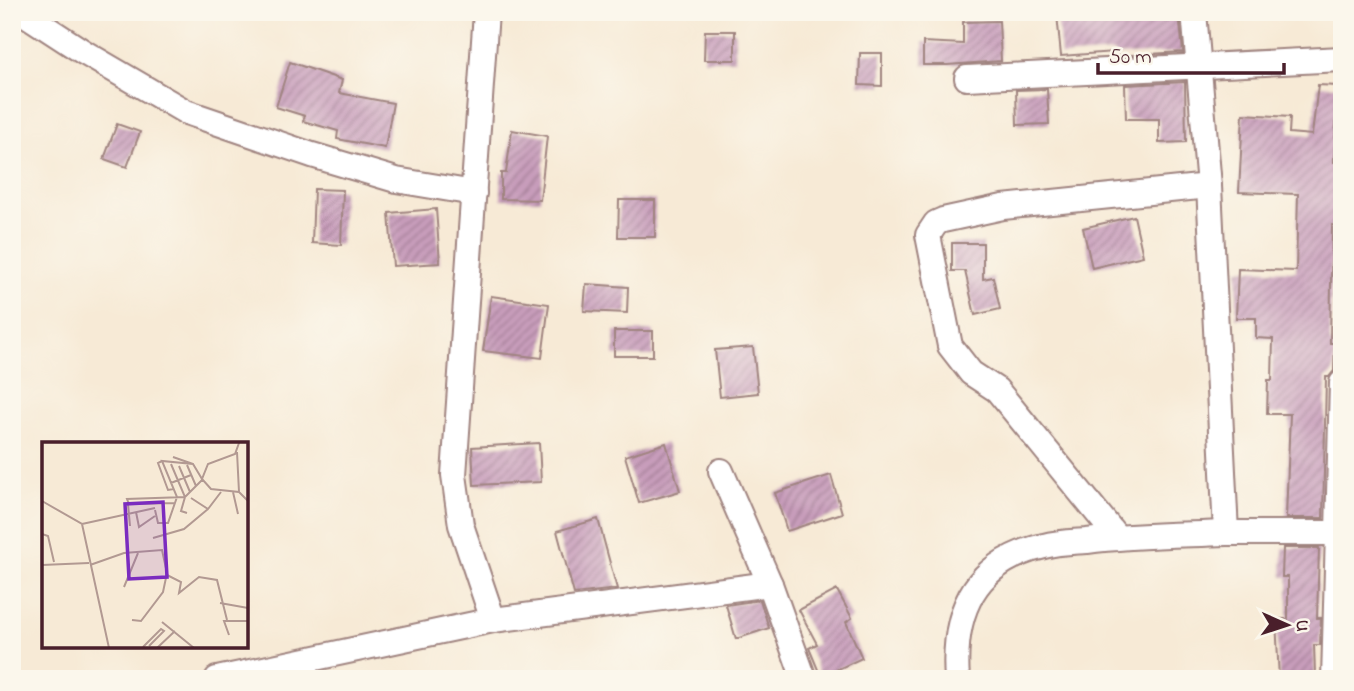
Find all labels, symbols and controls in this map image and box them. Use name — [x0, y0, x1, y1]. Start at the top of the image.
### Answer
scale bar — [1098, 32, 1284, 76]
text: 50 m — [1109, 43, 1152, 73]
inset map — [42, 442, 248, 649]
north arrow — [1252, 590, 1322, 660]
text: U — [1288, 619, 1315, 632]

